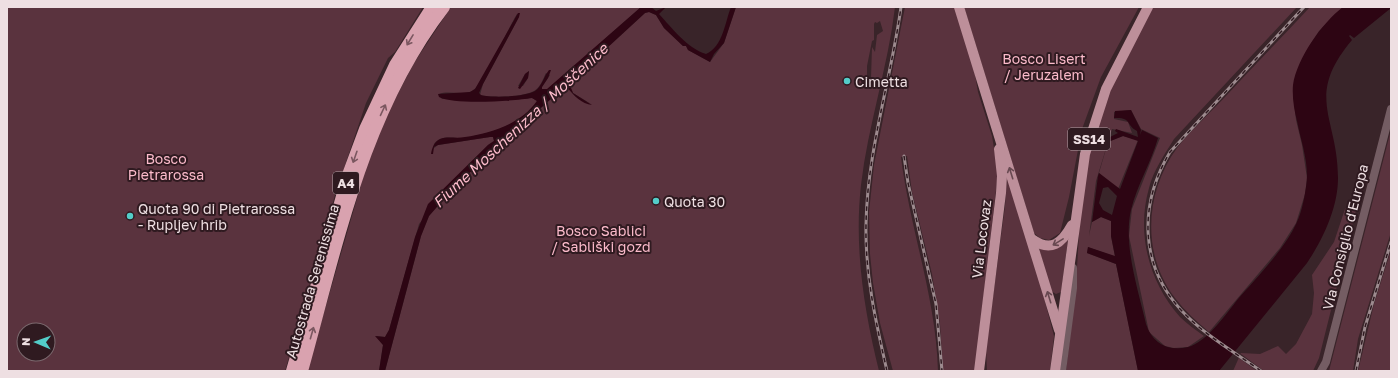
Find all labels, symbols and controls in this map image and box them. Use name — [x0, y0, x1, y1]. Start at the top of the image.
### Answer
one-way arrow — [406, 34, 414, 46]
water label: Fiume Moschenizza / Moščenice — [429, 38, 612, 211]
park label: Bosco Lisert / Jeruzalem — [1002, 50, 1086, 83]
place label: Cimetta — [855, 73, 908, 90]
marker: Cimetta — [842, 76, 852, 86]
one-way arrow — [380, 105, 387, 117]
road number: SS14 — [1068, 128, 1110, 150]
park label: Bosco Pietrarossa — [128, 150, 204, 183]
one-way arrow — [350, 150, 358, 162]
street label: Via Consiglio d'Europa — [1319, 162, 1371, 312]
one-way arrow — [1007, 166, 1014, 179]
road number: A4 — [333, 172, 359, 194]
place label: Quota 30 — [664, 193, 725, 210]
marker: Quota 30 — [651, 196, 661, 206]
street label: Via Locovaz — [968, 199, 994, 279]
place label: Quota 90 di Pietrarossa - Rupljev hrib — [138, 200, 295, 233]
street label: Autostrada Serenissima — [282, 202, 342, 360]
marker: Quota 90 di Pietrarossa - Rupljev hrib — [125, 211, 135, 221]
park label: Bosco Sablici / Sabliški gozd — [551, 222, 651, 255]
one-way arrow — [1052, 238, 1064, 246]
one-way arrow — [1045, 291, 1052, 304]
north arrow — [16, 322, 56, 362]
one-way arrow — [309, 327, 317, 340]
text: N — [19, 337, 32, 346]

